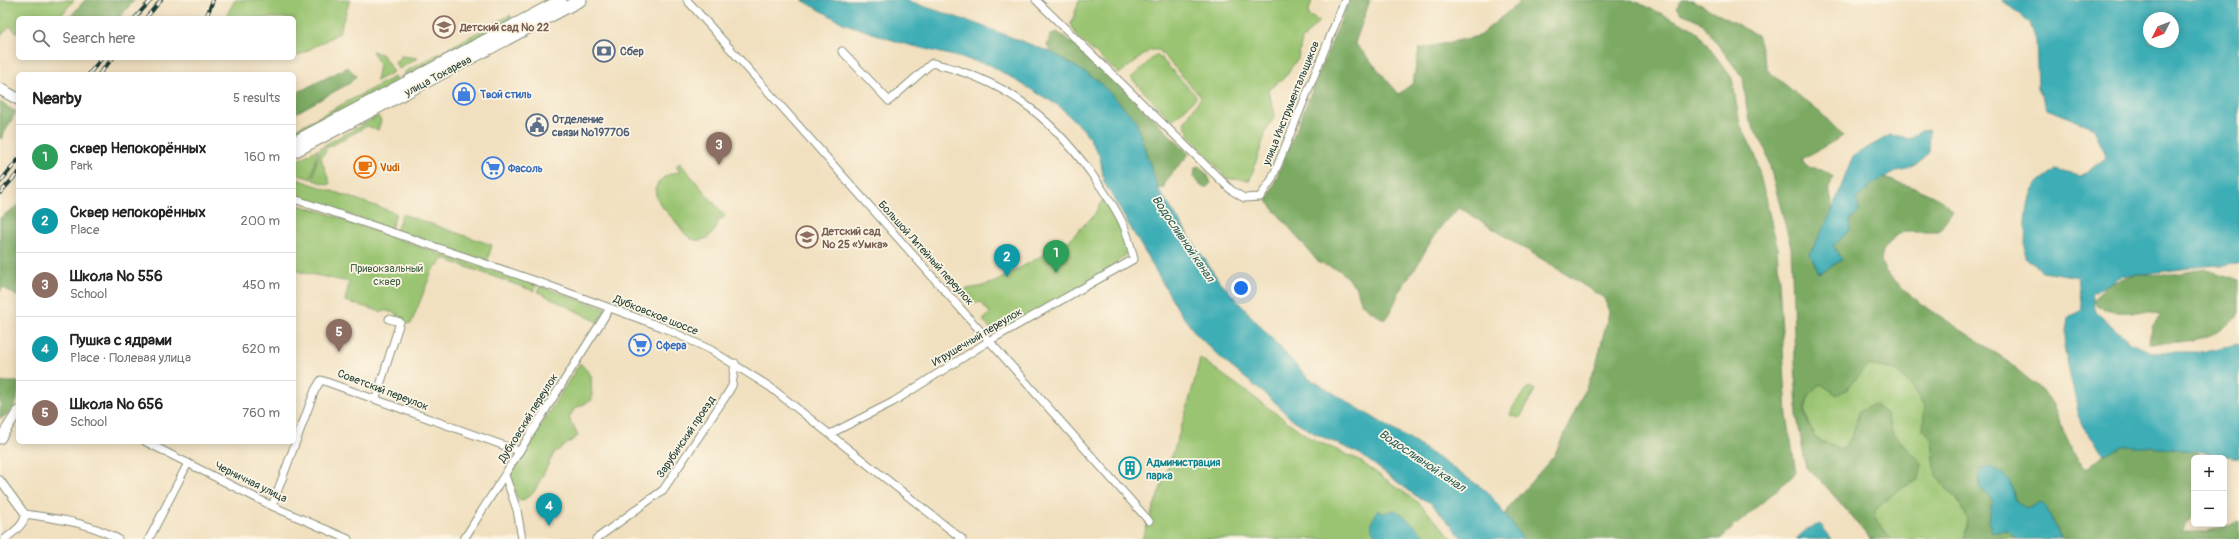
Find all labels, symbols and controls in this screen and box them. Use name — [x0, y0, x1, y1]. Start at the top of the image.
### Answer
north arrow — [2143, 12, 2179, 48]
school or university icon: Детский сад № 22 — [431, 14, 457, 40]
search box — [16, 16, 296, 60]
place label: Детский сад № 22 — [459, 21, 549, 34]
icon: search — [30, 27, 52, 49]
text: Search here — [62, 29, 135, 48]
bank icon: Сбер — [591, 38, 617, 64]
street label: улица Инструментальщиков — [1260, 39, 1322, 168]
place label: Сбер — [620, 45, 644, 58]
street label: улица Токарева — [402, 53, 474, 100]
shop icon: Твой стиль — [451, 81, 477, 107]
text: Nearby — [32, 88, 81, 109]
place label: Твой стиль — [479, 88, 532, 101]
text: 5 results — [233, 90, 280, 106]
public building icon: Отделение связи №197706 — [524, 112, 550, 138]
place label: Отделение связи №197706 — [551, 113, 630, 139]
pin: 3 — [706, 132, 732, 165]
text: сквер Непокорённых — [70, 139, 206, 158]
text: 1 — [42, 149, 48, 165]
text: 160 m — [244, 149, 280, 165]
cafe icon: Vudi — [352, 154, 378, 180]
supermarket icon: Фасоль — [480, 155, 506, 181]
text: Park — [70, 158, 93, 174]
place label: Vudi — [380, 161, 400, 174]
place label: Фасоль — [507, 162, 543, 175]
water label: Водосливной канал — [1149, 193, 1218, 286]
street label: Большой Литейный переулок — [876, 198, 977, 308]
text: Сквер непокорённых — [70, 203, 206, 222]
text: 2 — [41, 213, 49, 229]
text: 200 m — [241, 213, 280, 229]
text: Place — [70, 222, 99, 238]
school or university icon: Детский сад № 25 «Умка» — [794, 224, 820, 250]
place label: Детский сад № 25 «Умка» — [821, 225, 888, 251]
pin: 1 — [1043, 240, 1069, 273]
pin: 2 — [994, 244, 1020, 277]
park label: Привокзальный сквер — [351, 262, 423, 288]
text: Школа № 556 — [70, 267, 163, 286]
text: 3 — [41, 277, 49, 293]
text: 450 m — [242, 277, 280, 293]
your location — [1231, 278, 1251, 298]
text: School — [70, 286, 107, 302]
street label: Дубковское шоссе — [611, 292, 701, 338]
street label: Игрушечный переулок — [930, 305, 1025, 369]
pin: 5 — [326, 319, 352, 352]
text: Пушка с ядрами — [70, 331, 172, 350]
supermarket icon: Сфера — [627, 332, 653, 358]
place label: Сфера — [656, 339, 686, 352]
text: 4 — [41, 341, 49, 357]
text: 620 m — [242, 341, 280, 357]
text: Place · Полевая улица — [70, 350, 191, 366]
street label: Советский переулок — [336, 367, 431, 413]
street label: Дубковский переулок — [495, 371, 561, 466]
street label: Зарубинский проезд — [654, 393, 718, 480]
text: Школа № 656 — [70, 395, 163, 414]
text: 5 — [41, 405, 49, 421]
text: 760 m — [242, 405, 280, 421]
text: School — [70, 414, 107, 430]
water label: Водосливной канал — [1376, 427, 1469, 496]
building icon: Администрация парка — [1117, 455, 1143, 481]
map controls — [2191, 455, 2227, 527]
button: + — [2191, 455, 2227, 491]
place label: Администрация парка — [1146, 456, 1220, 482]
street label: Черничная улица — [213, 459, 289, 505]
button: − — [2191, 491, 2227, 527]
pin: 4 — [536, 493, 562, 526]

